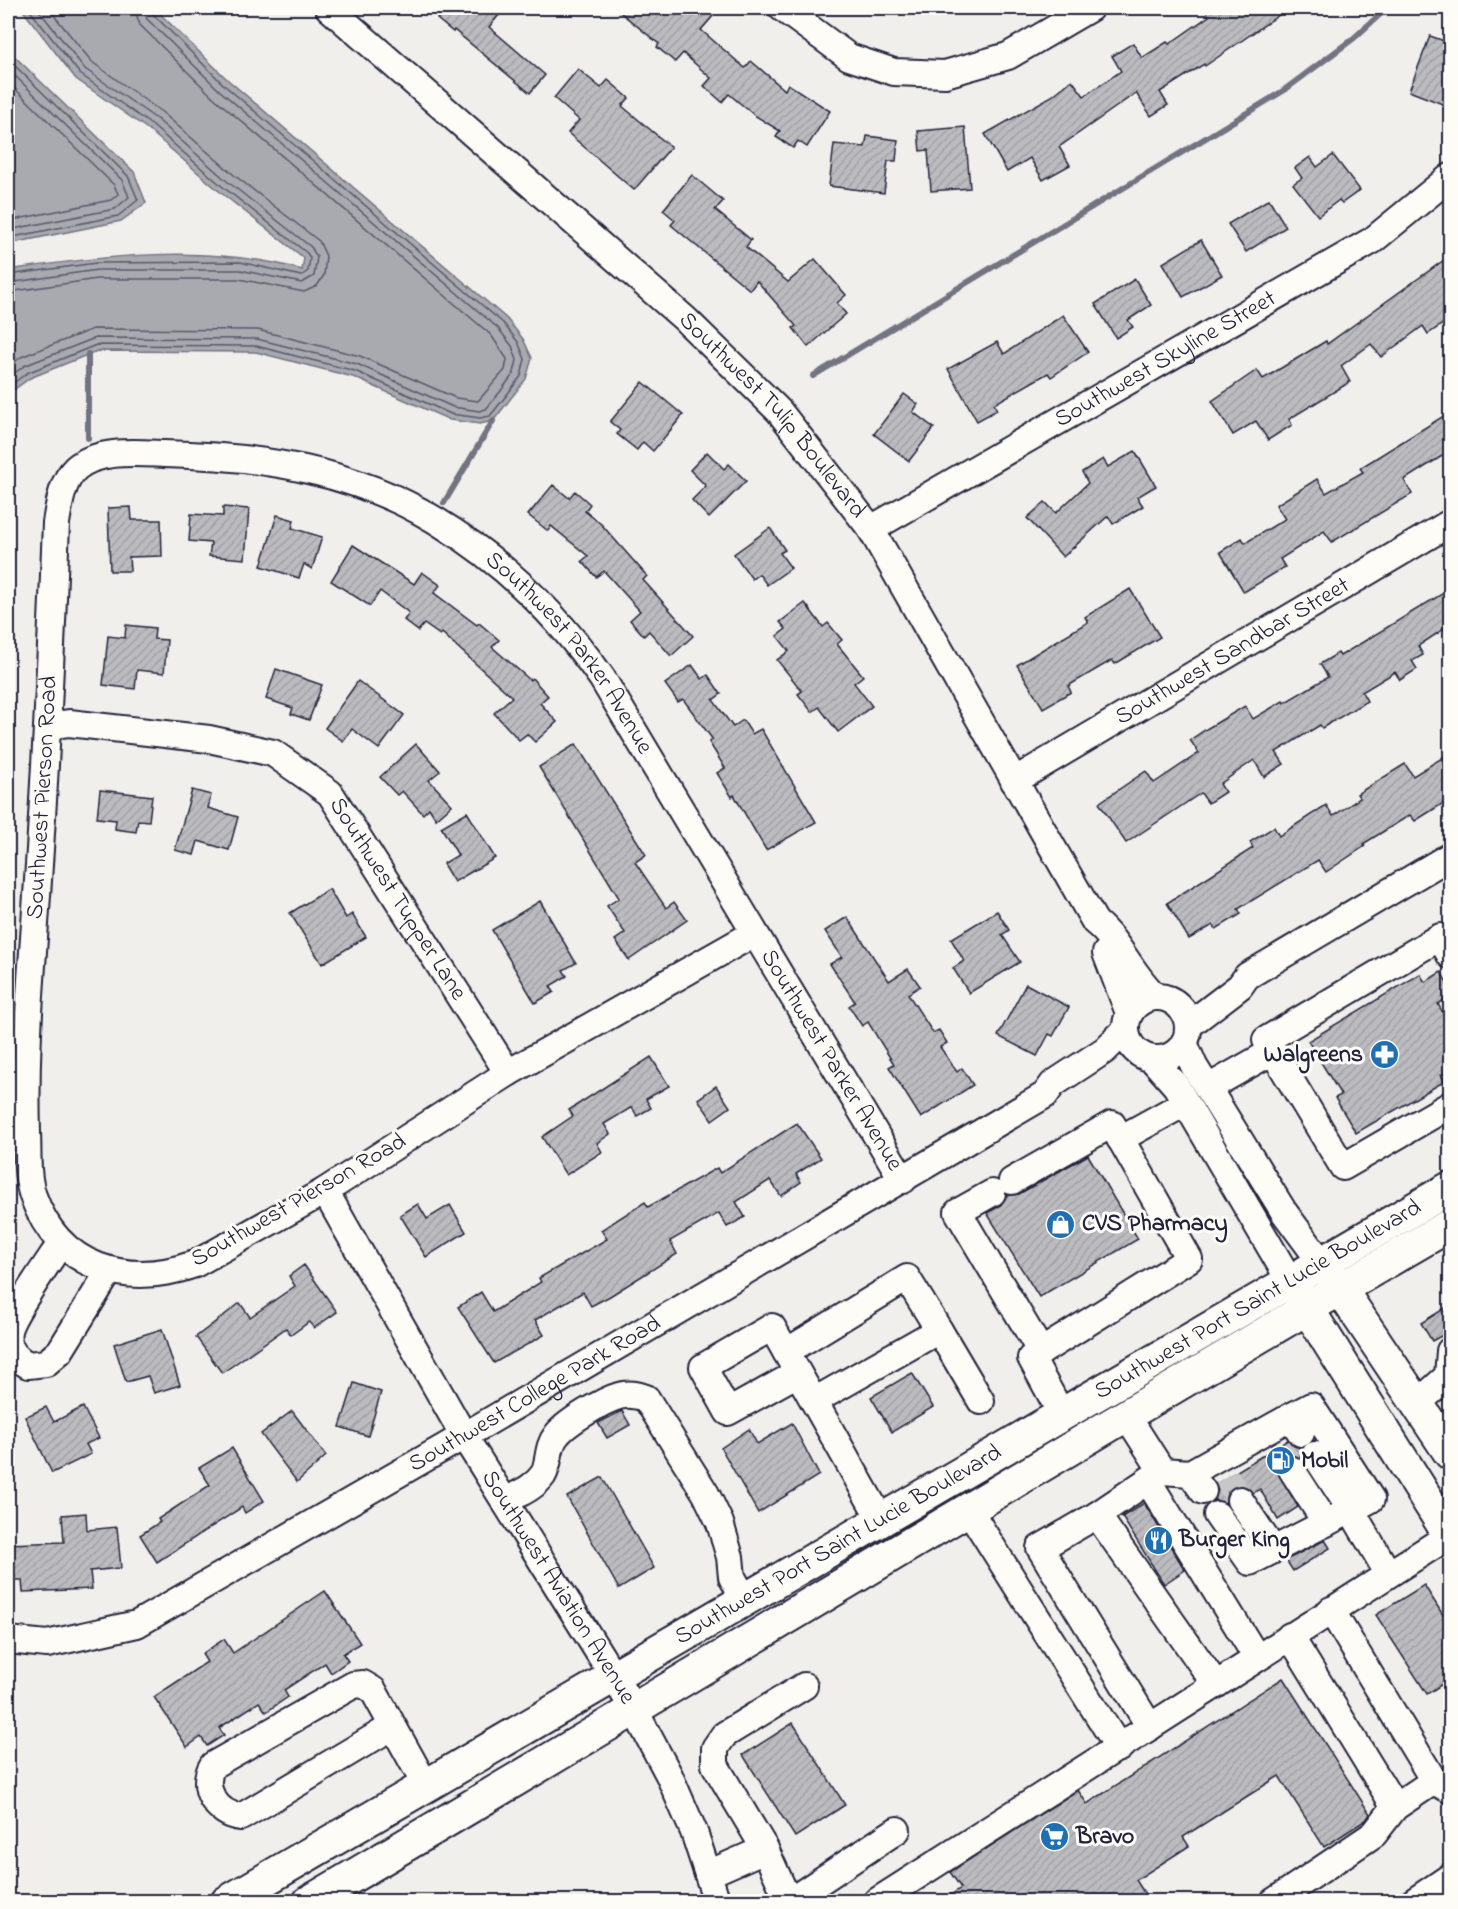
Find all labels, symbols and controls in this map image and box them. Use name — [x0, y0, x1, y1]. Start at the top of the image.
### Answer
street label: Southwest Skyline Street — [1048, 282, 1283, 437]
street label: Southwest Tulip Boulevard — [670, 304, 875, 527]
street label: Southwest Parker Avenue — [477, 543, 662, 761]
street label: Southwest Sandbar Street — [1109, 569, 1357, 735]
street label: Southwest Pierson Road — [18, 674, 67, 920]
street label: Southwest Tupper Lane — [320, 791, 475, 1008]
street label: Southwest Parker Avenue — [751, 943, 912, 1178]
place label: Walgreens — [1264, 1038, 1363, 1074]
pharmacy icon: Walgreens — [1368, 1039, 1400, 1071]
street label: Southwest Pierson Road — [185, 1125, 414, 1277]
street label: Southwest Port Saint Lucie Boulevard — [1088, 1190, 1429, 1409]
place label: CVS Pharmacy — [1082, 1207, 1228, 1243]
shop icon: CVS Pharmacy — [1045, 1208, 1077, 1240]
street label: Southwest College Park Road — [402, 1306, 668, 1482]
street label: Southwest Port Saint Lucie Boulevard — [668, 1436, 1009, 1654]
place label: Mobil — [1301, 1444, 1348, 1479]
fuel station icon: Mobil — [1264, 1445, 1296, 1477]
street label: Southwest Aviation Avenue — [472, 1464, 644, 1711]
place label: Burger King — [1178, 1523, 1290, 1559]
restaurant icon: Burger King — [1142, 1524, 1174, 1556]
place label: Bravo — [1075, 1820, 1134, 1855]
supermarket icon: Bravo — [1039, 1821, 1071, 1853]

